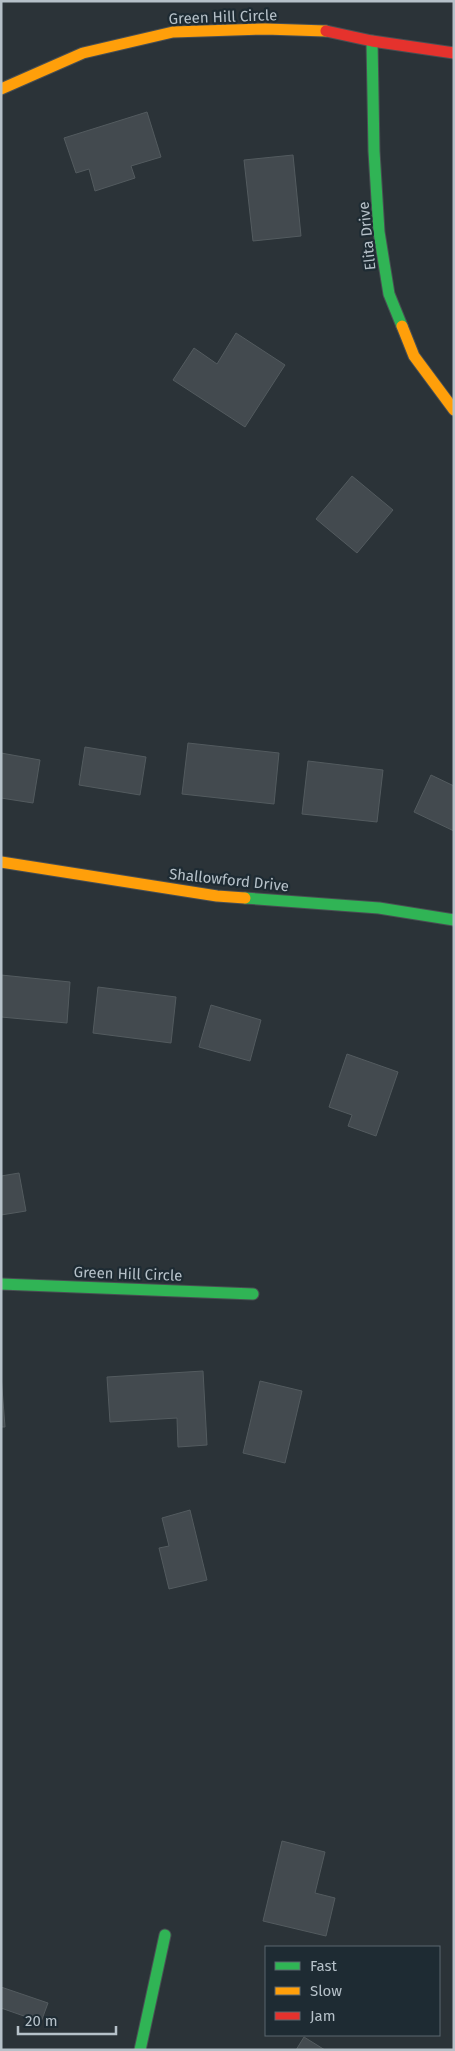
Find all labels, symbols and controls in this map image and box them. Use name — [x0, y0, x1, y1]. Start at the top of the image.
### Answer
street label: Green Hill Circle — [168, 6, 278, 28]
street label: Elita Drive — [354, 201, 380, 271]
street label: Shallowford Drive — [168, 865, 290, 895]
street label: Green Hill Circle — [73, 1263, 183, 1285]
legend — [265, 1946, 440, 2036]
text: Fast — [310, 1957, 337, 1975]
text: Slow — [310, 1982, 342, 2000]
scale bar — [18, 2004, 115, 2036]
text: Jam — [310, 2007, 336, 2025]
text: 20 m — [25, 2012, 58, 2030]

